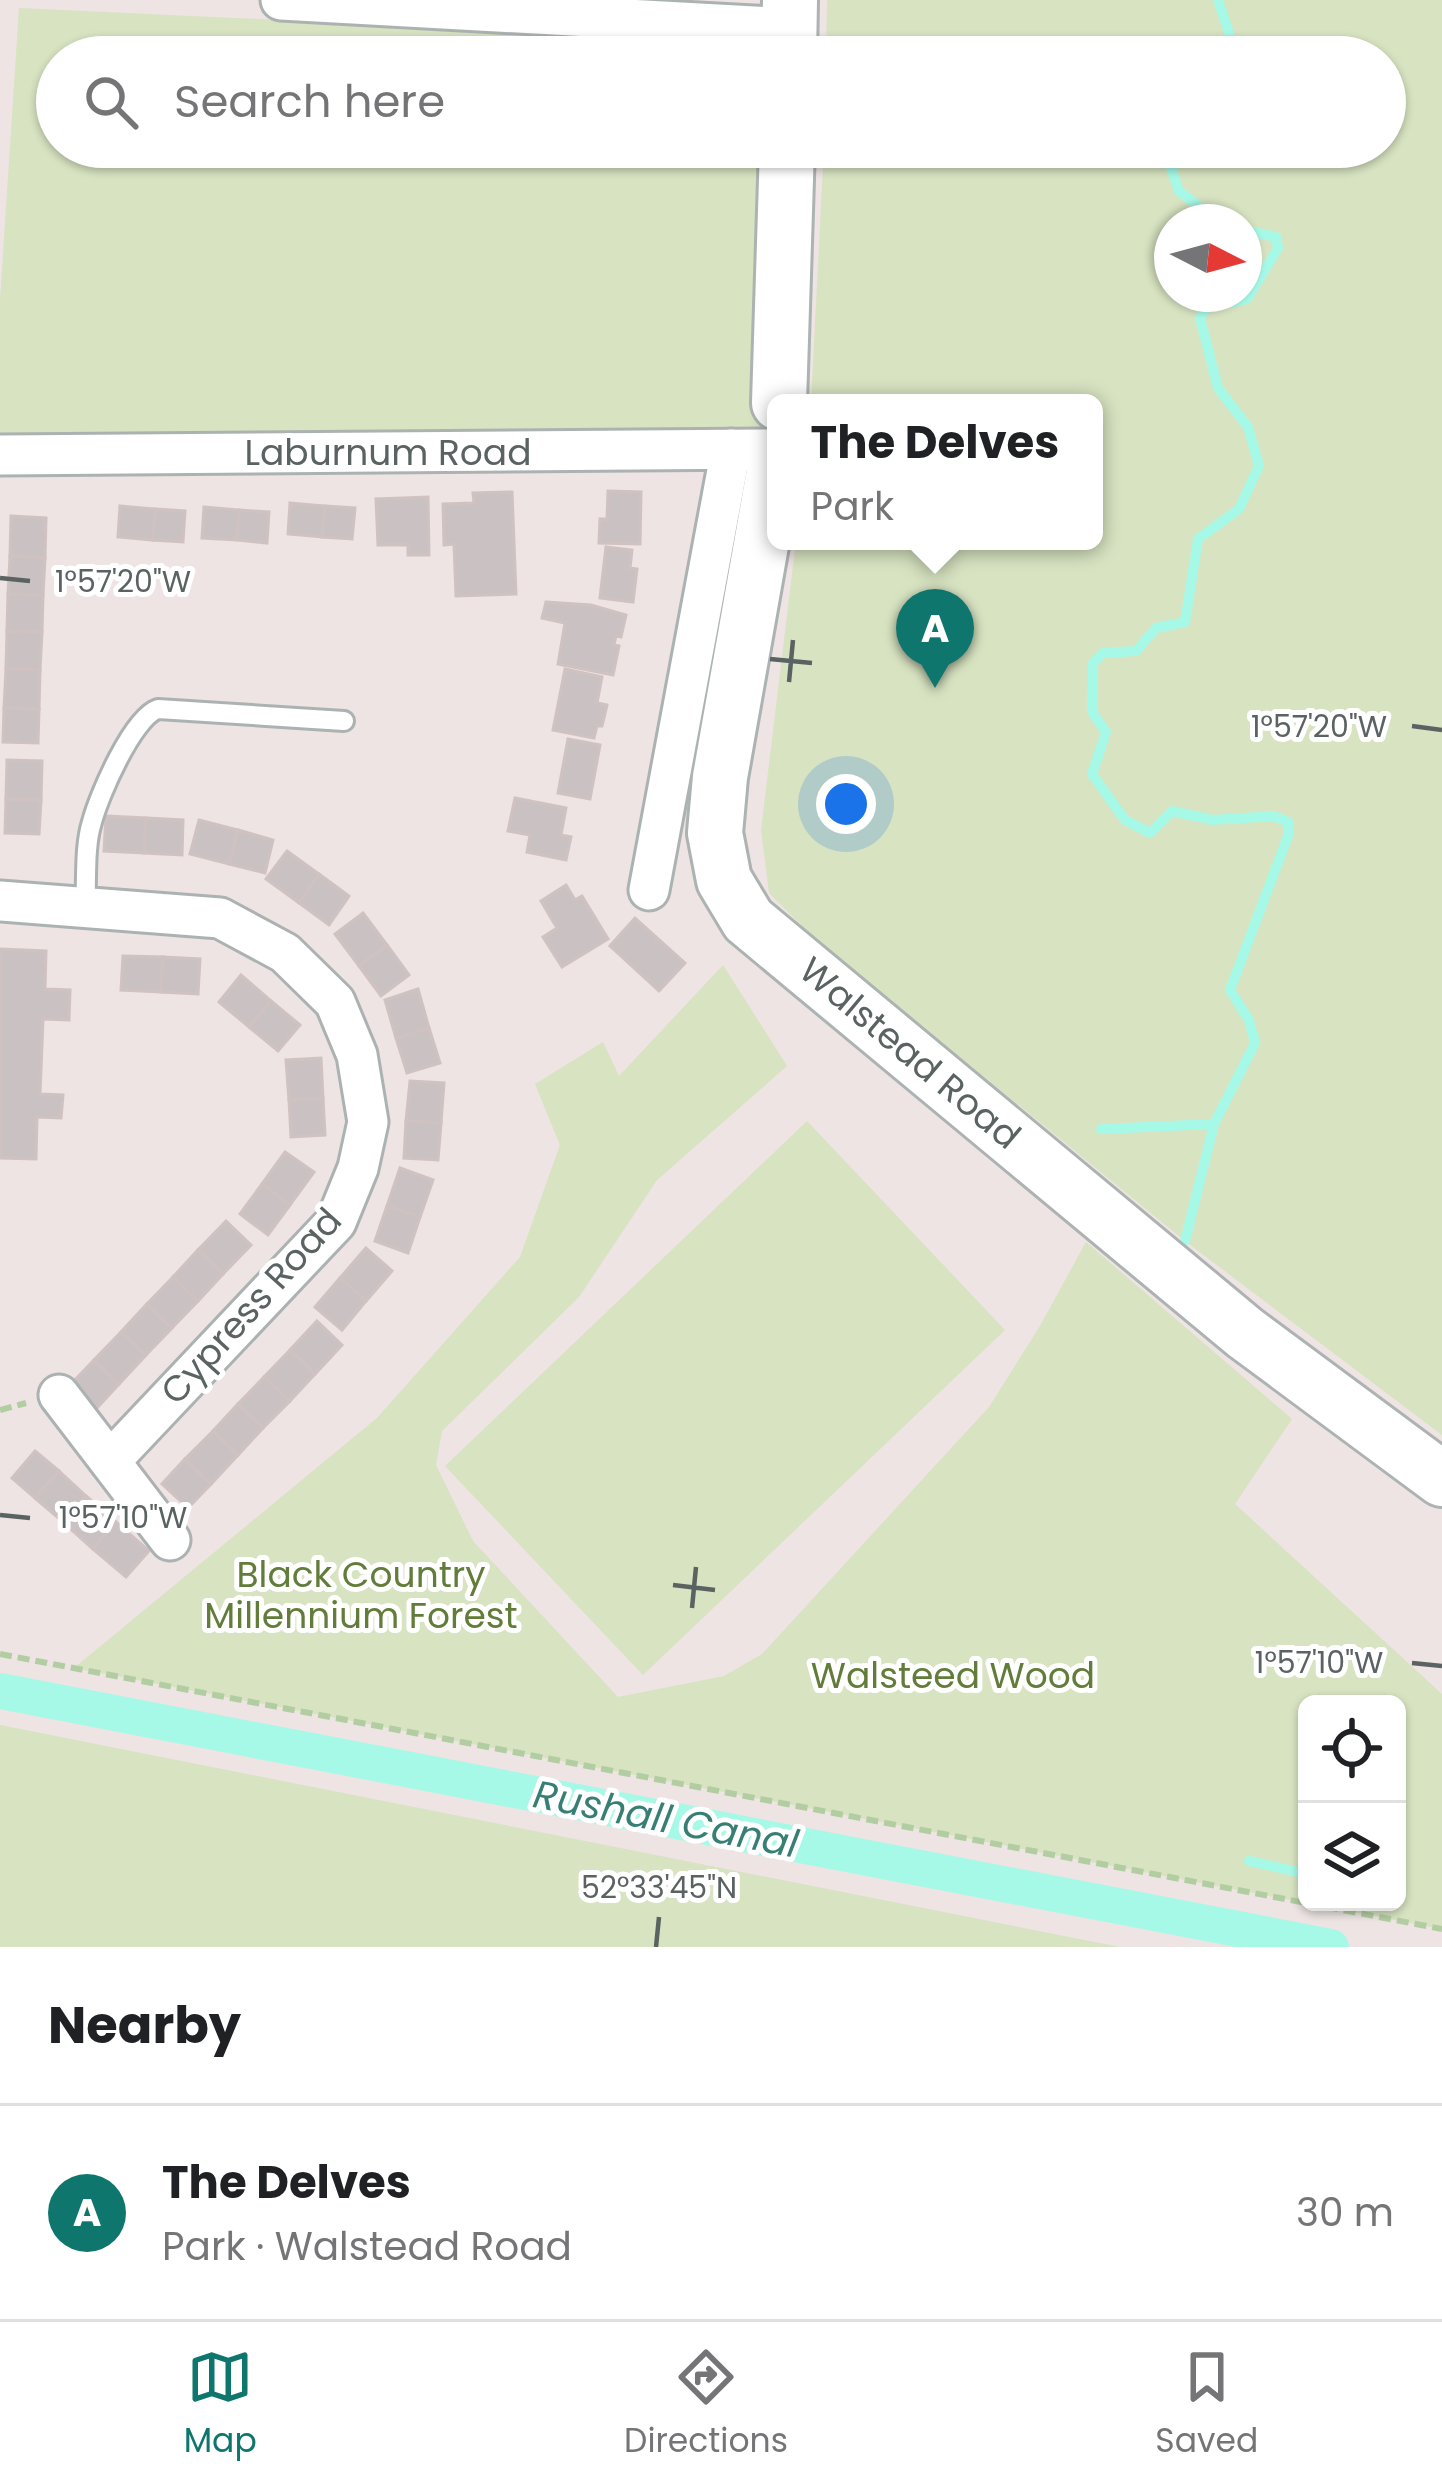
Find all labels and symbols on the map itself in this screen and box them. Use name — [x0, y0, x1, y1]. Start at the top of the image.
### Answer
north arrow — [1154, 204, 1262, 312]
street label: Laburnum Road — [244, 427, 532, 478]
text: 1°57'20"W — [55, 560, 191, 603]
pin: A — [896, 589, 974, 688]
text: 1°57'20"W — [1251, 705, 1387, 748]
your location — [816, 774, 876, 834]
street label: Walstead Road — [788, 945, 1032, 1161]
street label: Cypress Road — [149, 1196, 353, 1416]
text: 1°57'10"W — [59, 1496, 187, 1539]
park label: Black Country Millennium Forest — [204, 1549, 518, 1641]
text: 1°57'10"W — [1255, 1641, 1383, 1684]
park label: Walsteed Wood — [811, 1650, 1095, 1701]
water label: Rushall Canal — [529, 1766, 803, 1872]
text: 52°33'45"N — [581, 1866, 737, 1909]

